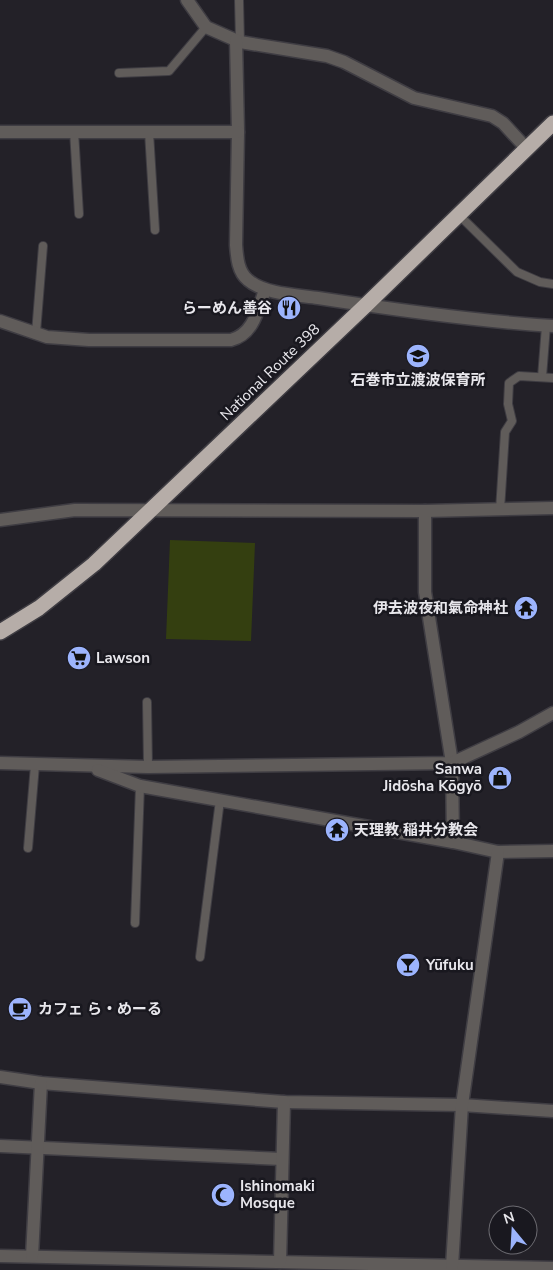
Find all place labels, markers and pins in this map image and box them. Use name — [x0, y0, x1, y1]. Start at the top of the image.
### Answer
restaurant icon: らーめん善谷 — [276, 295, 302, 321]
place label: らーめん善谷 — [182, 298, 272, 318]
school or university icon: 石巻市立渡波保育所 — [405, 343, 431, 369]
place label: 石巻市立渡波保育所 — [350, 370, 486, 390]
temple icon: 伊去波夜和氣命神社 — [513, 595, 539, 621]
place label: 伊去波夜和氣命神社 — [373, 598, 508, 618]
supermarket icon: Lawson — [66, 645, 92, 671]
place label: Lawson — [96, 648, 150, 668]
place label: Sanwa Jidōsha Kōgyō — [382, 759, 482, 796]
shop icon: Sanwa Jidōsha Kōgyō — [487, 765, 513, 791]
temple icon: 天理教 稲井分教会 — [324, 817, 350, 843]
place label: 天理教 稲井分教会 — [354, 820, 478, 840]
bar icon: Yūfuku — [395, 952, 421, 978]
place label: Yūfuku — [425, 955, 474, 975]
cafe icon: カフェ ら・めーる — [7, 996, 33, 1022]
place label: カフェ ら・めーる — [38, 999, 162, 1019]
place label: Ishinomaki Mosque — [240, 1176, 315, 1213]
mosque icon: Ishinomaki Mosque — [210, 1182, 236, 1208]

